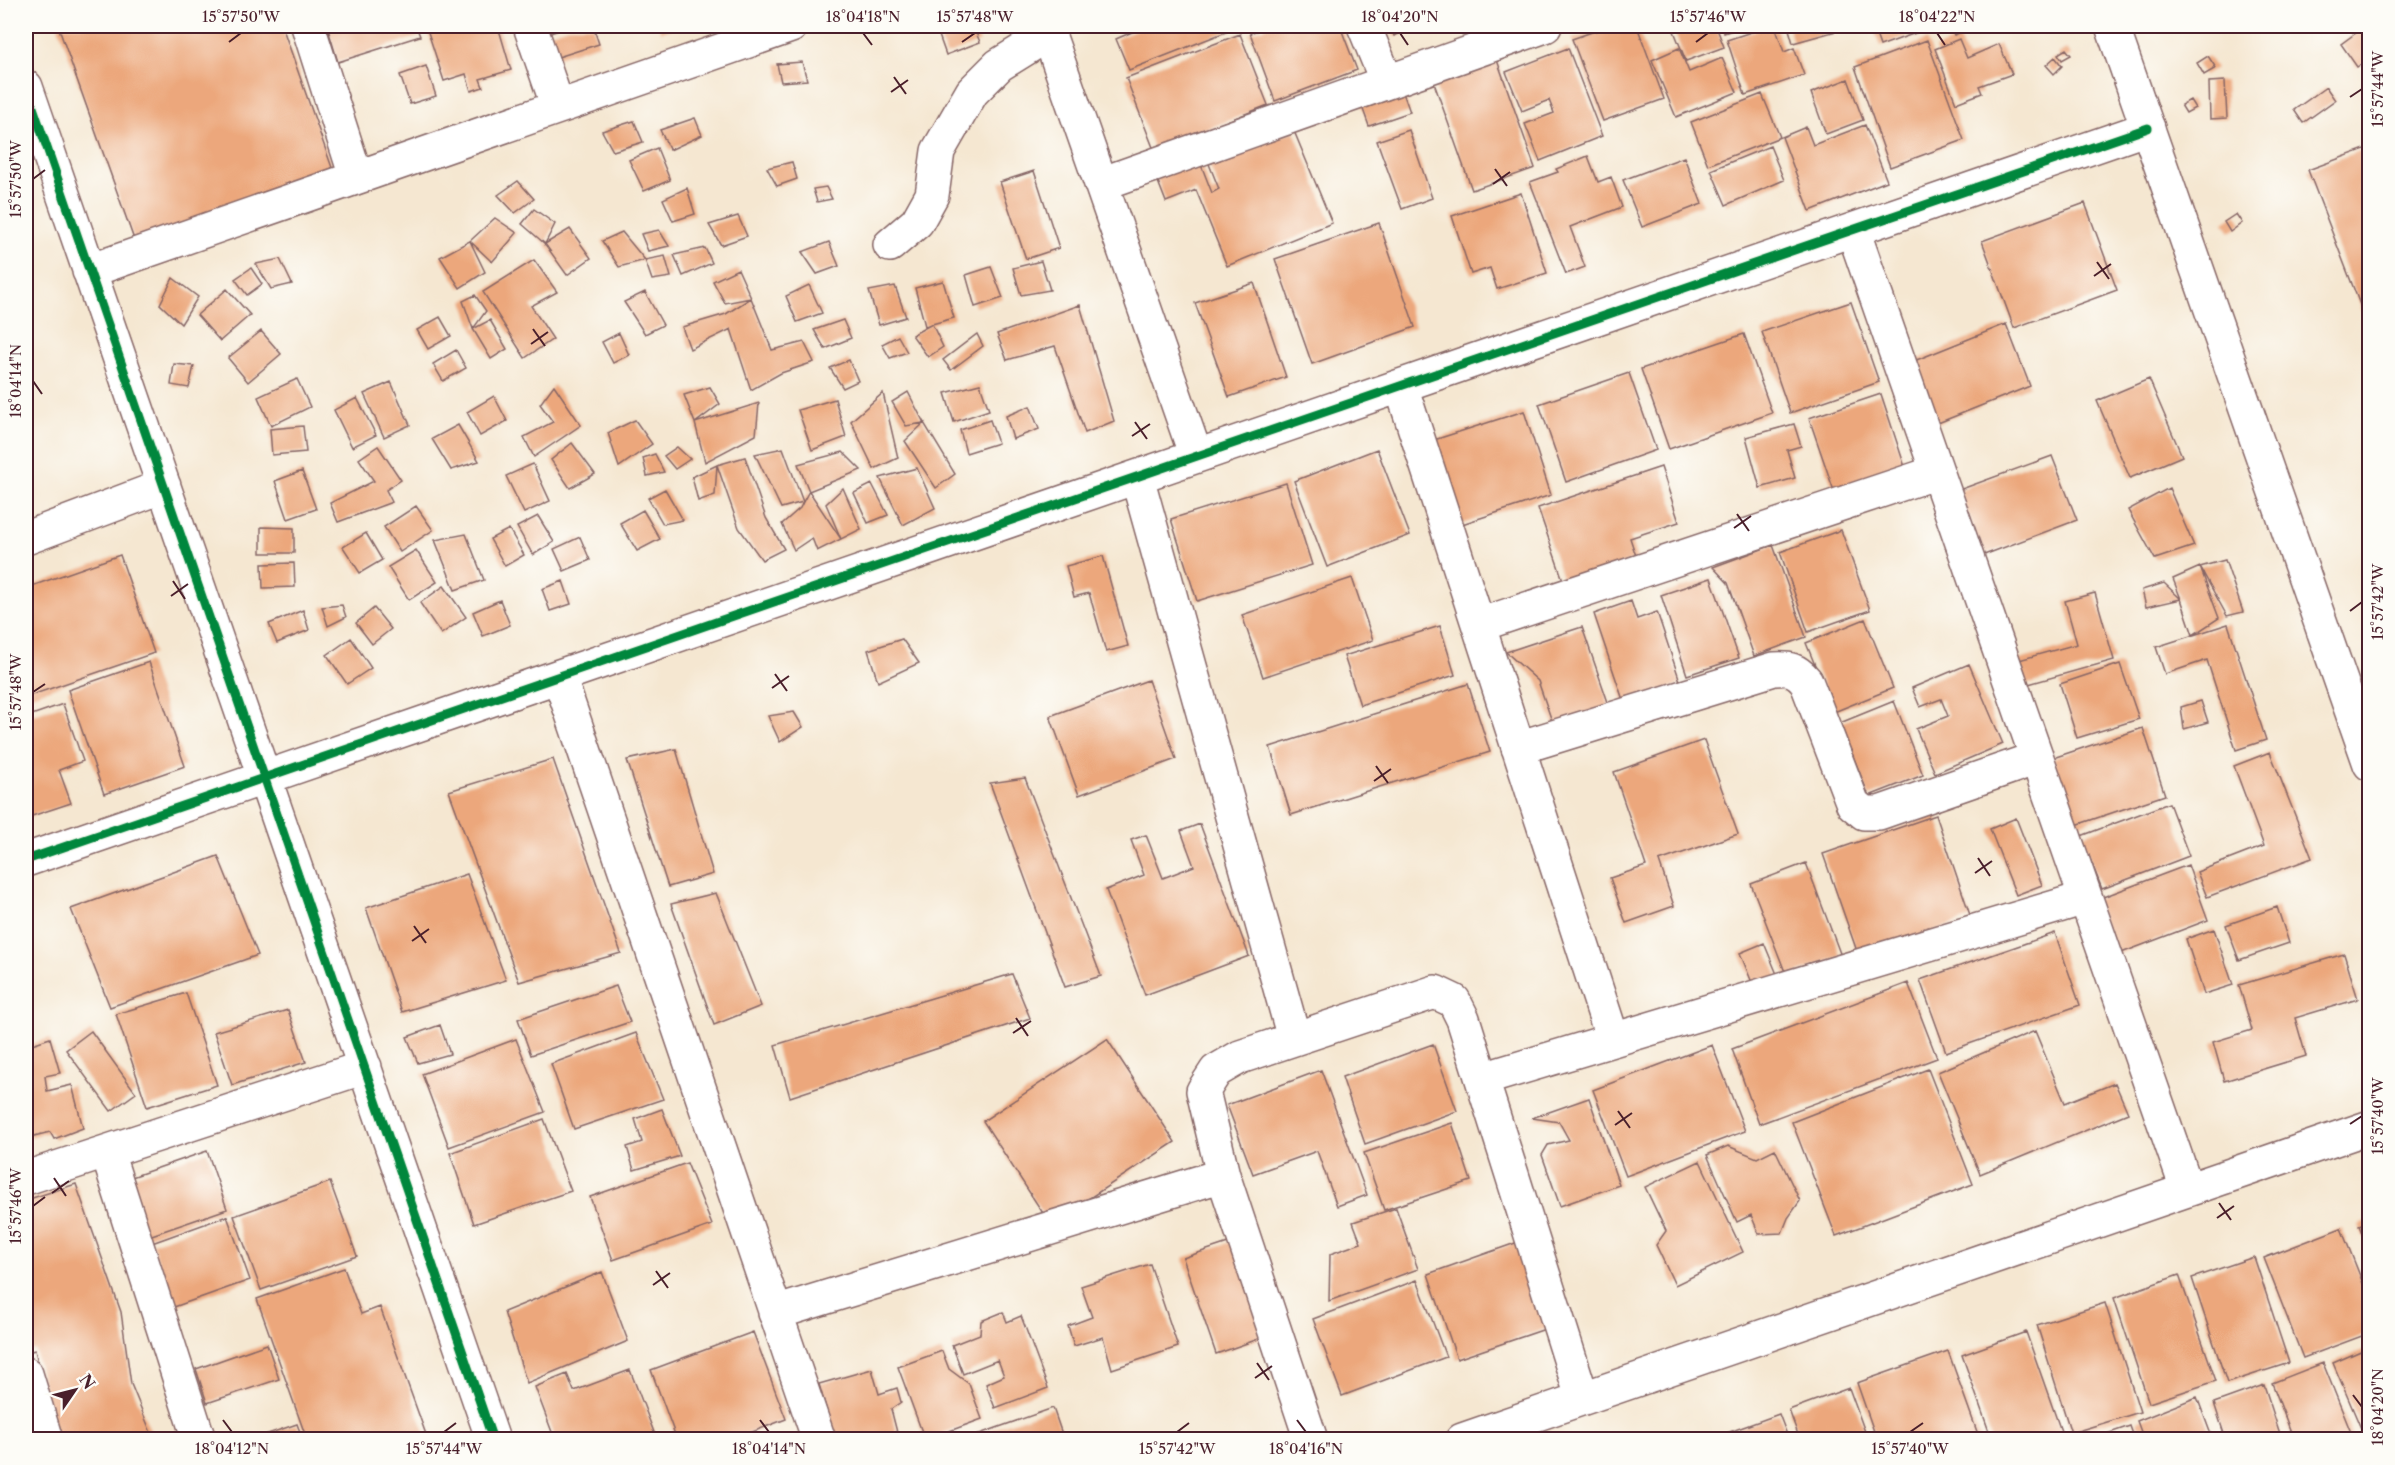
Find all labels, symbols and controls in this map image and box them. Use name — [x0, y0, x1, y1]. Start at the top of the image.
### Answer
text: 15°57'50"W — [202, 7, 280, 26]
text: 18°04'18"N — [826, 7, 900, 26]
text: 15°57'48"W — [937, 7, 1014, 26]
text: 18°04'20"N — [1361, 7, 1439, 26]
text: 15°57'46"W — [1670, 7, 1747, 26]
text: 18°04'22"N — [1899, 7, 1975, 26]
text: 15°57'44"W — [2368, 50, 2387, 127]
text: 15°57'50"W — [6, 140, 25, 218]
text: 18°04'14"N — [6, 344, 25, 418]
text: 15°57'42"W — [2368, 563, 2387, 640]
text: 15°57'48"W — [6, 653, 25, 730]
text: 15°57'40"W — [2368, 1077, 2387, 1155]
text: 15°57'46"W — [6, 1167, 25, 1244]
north arrow — [45, 1360, 105, 1420]
text: 18°04'20"N — [2368, 1368, 2387, 1446]
text: N — [75, 1370, 100, 1393]
text: 18°04'12"N — [195, 1439, 269, 1458]
text: 15°57'44"W — [406, 1439, 483, 1458]
text: 18°04'14"N — [732, 1439, 806, 1458]
text: 15°57'42"W — [1139, 1439, 1216, 1458]
text: 18°04'16"N — [1269, 1439, 1343, 1458]
text: 15°57'40"W — [1871, 1439, 1949, 1458]

